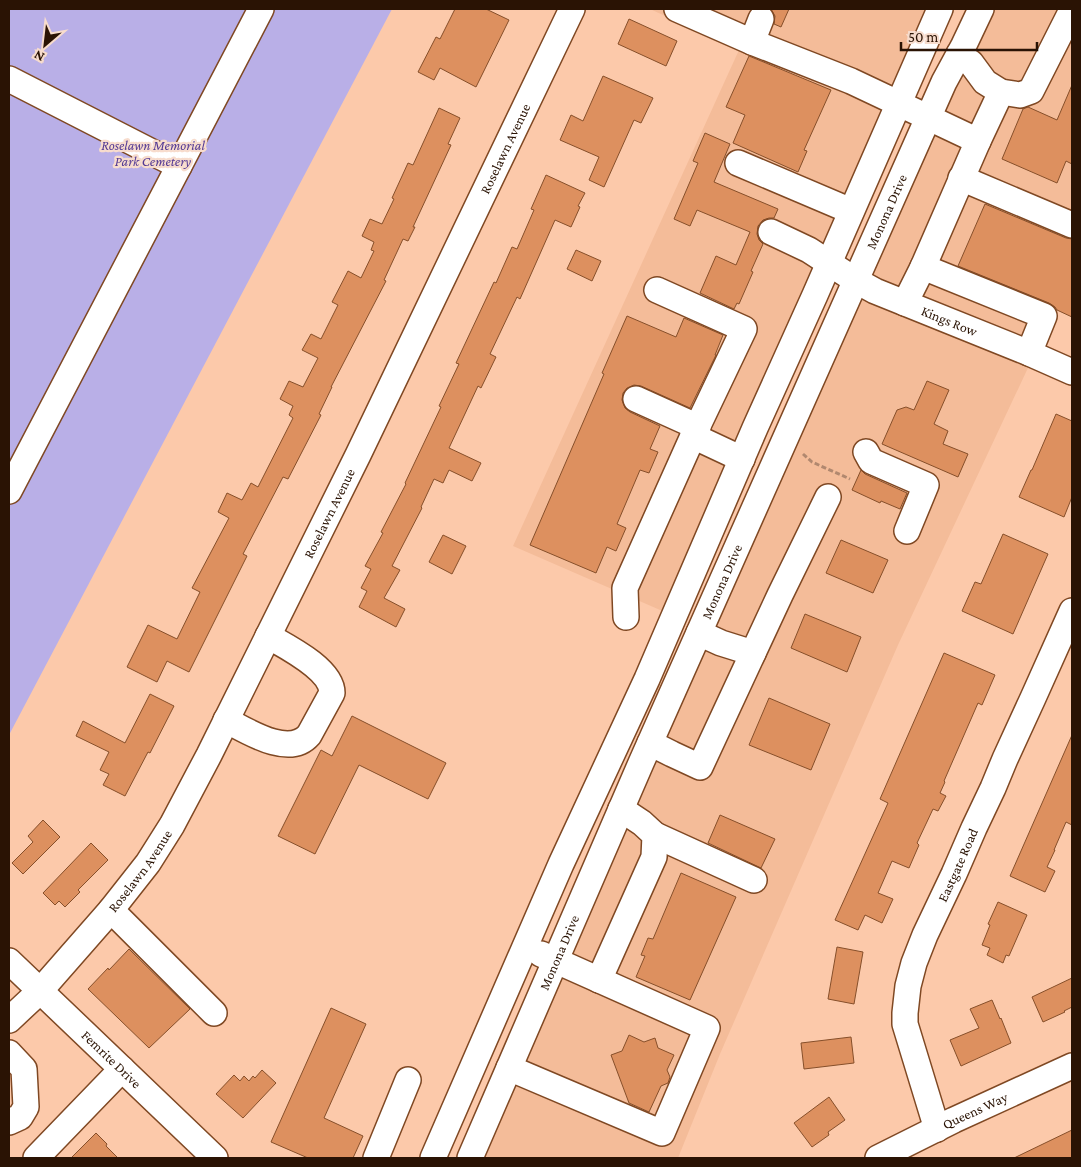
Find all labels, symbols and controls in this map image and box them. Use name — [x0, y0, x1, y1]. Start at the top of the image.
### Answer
north arrow — [20, 20, 70, 70]
scale bar — [901, 20, 1037, 52]
text: 50 m — [908, 29, 938, 45]
text: N — [31, 47, 47, 66]
street label: Roselawn Avenue — [477, 101, 533, 196]
park label: Roselawn Memorial Park Cemetery — [101, 137, 205, 169]
street label: Monona Drive — [863, 172, 910, 251]
street label: Kings Row — [919, 303, 980, 340]
street label: Roselawn Avenue — [300, 466, 358, 561]
street label: Monona Drive — [698, 542, 745, 621]
street label: Eastgate Road — [934, 825, 981, 904]
street label: Roselawn Avenue — [105, 827, 175, 915]
street label: Monona Drive — [536, 912, 582, 992]
street label: Femrite Drive — [78, 1027, 145, 1091]
street label: Queens Way — [940, 1088, 1011, 1132]

